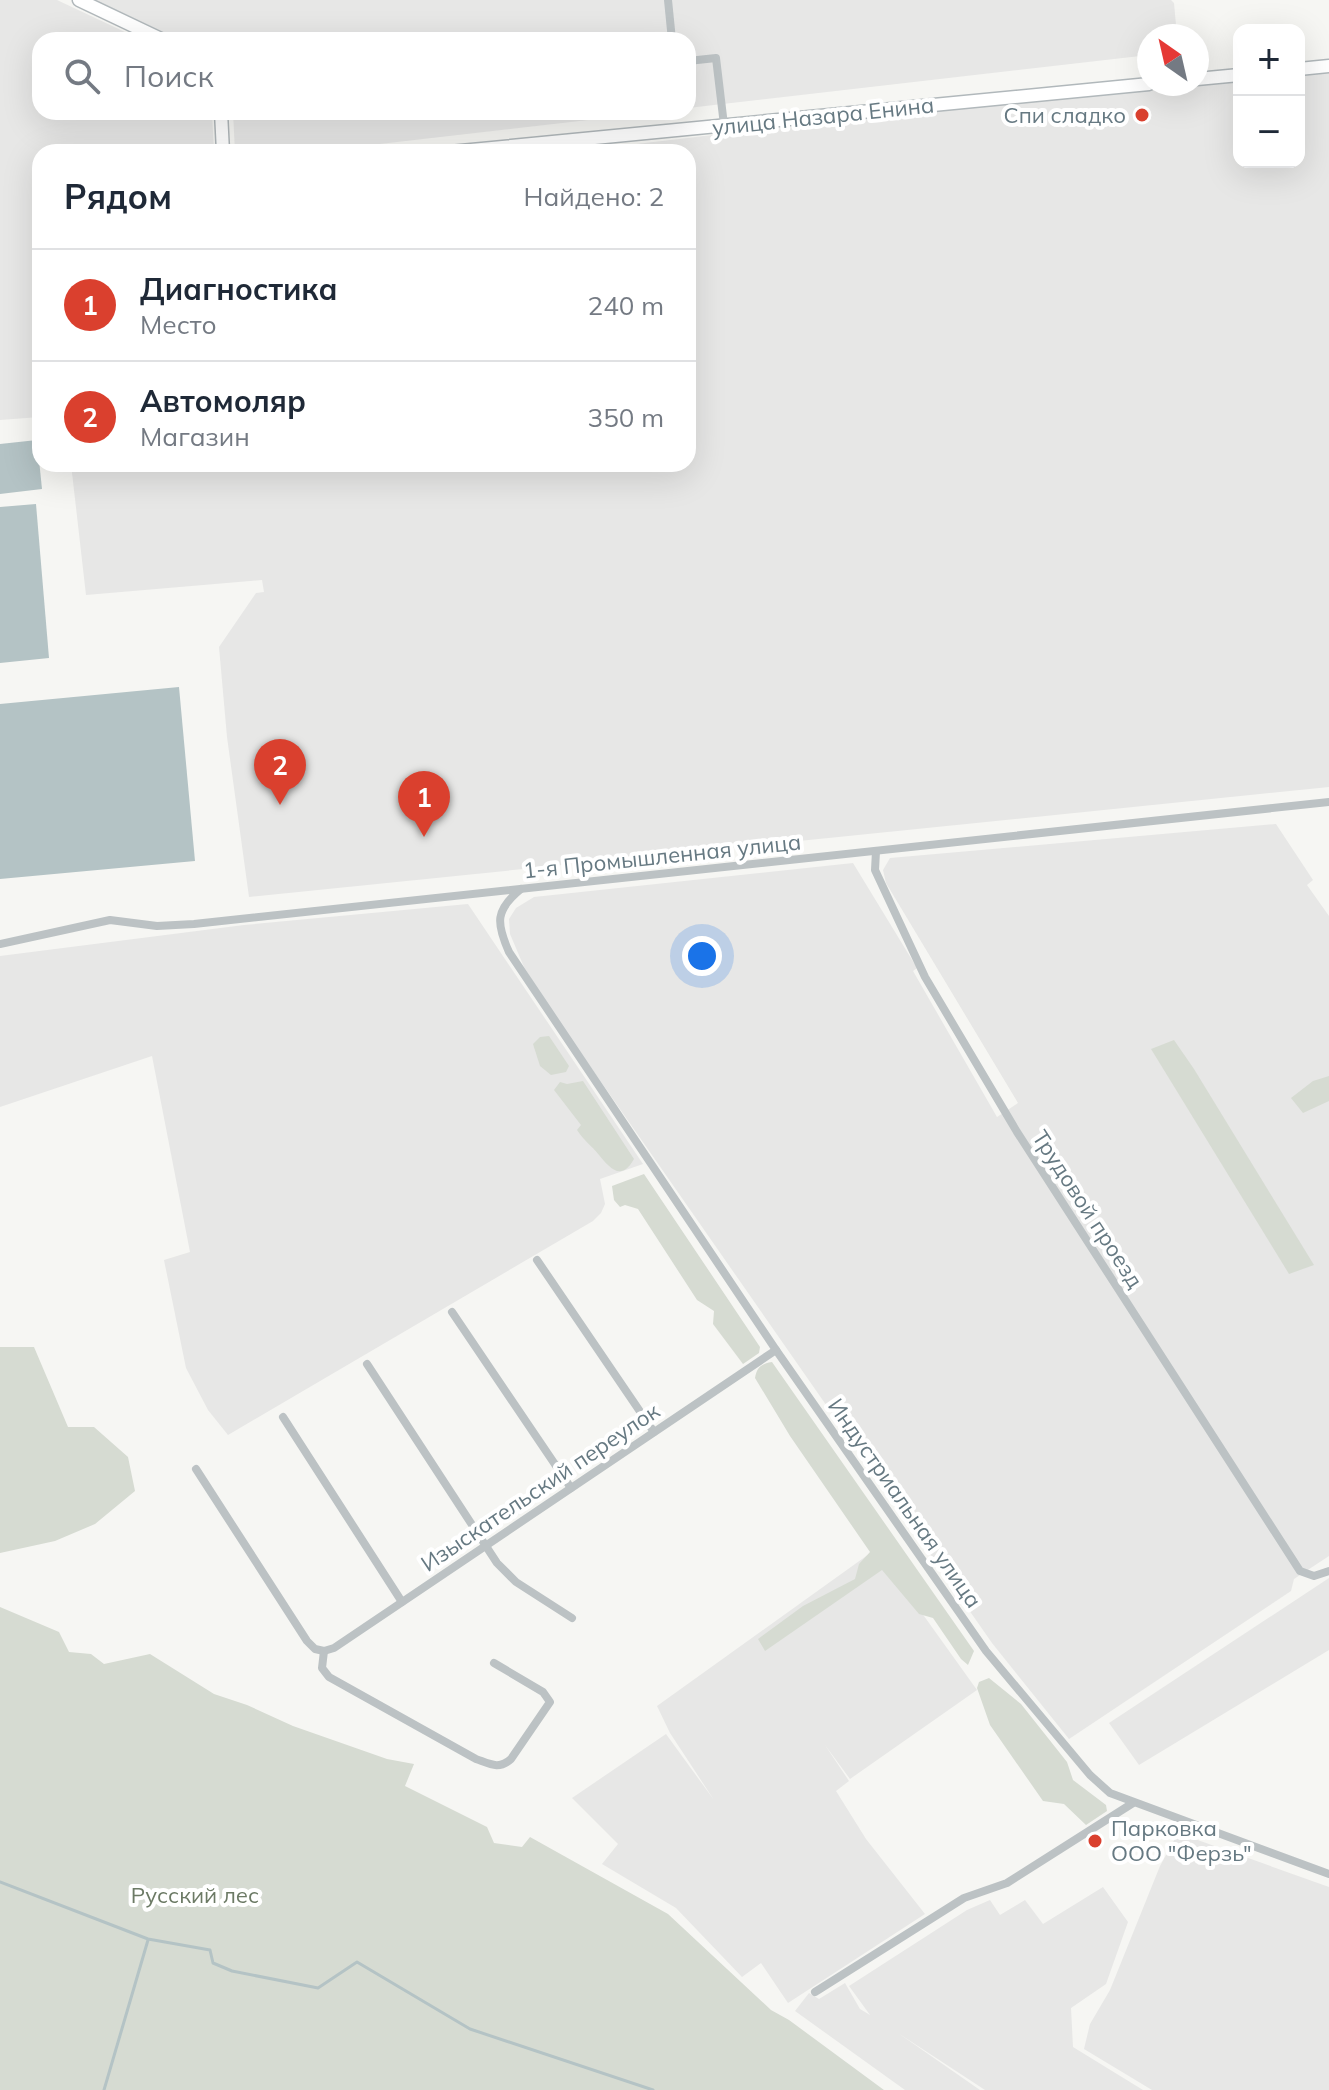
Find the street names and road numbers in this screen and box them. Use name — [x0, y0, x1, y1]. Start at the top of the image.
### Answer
street label: улица Назара Енина — [711, 90, 935, 142]
street label: 1-я Промышленная улица — [522, 827, 802, 885]
street label: Трудовой проезд — [1026, 1125, 1150, 1293]
street label: Индустриальная улица — [822, 1393, 988, 1613]
street label: Изыскательский переулок — [415, 1396, 665, 1577]

